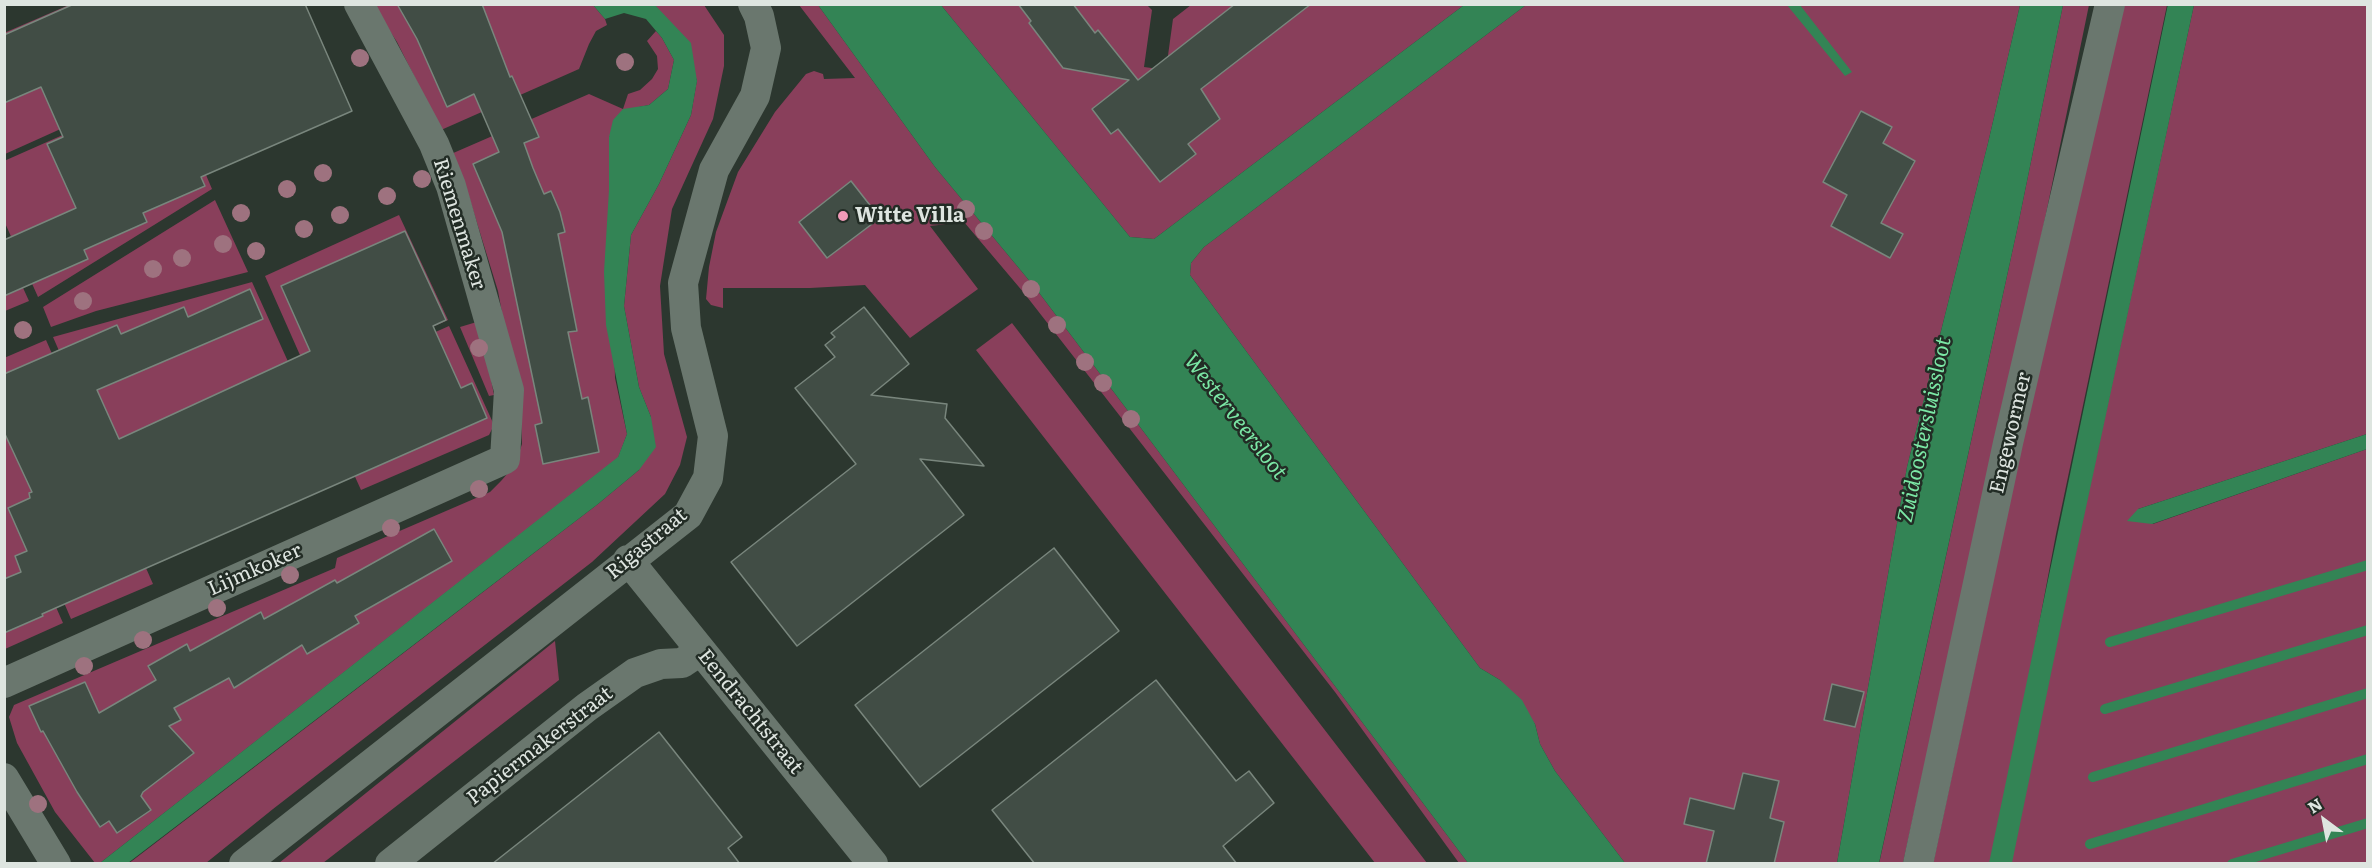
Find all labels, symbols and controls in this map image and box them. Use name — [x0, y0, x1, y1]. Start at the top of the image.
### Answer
street label: Riemenmaker — [428, 156, 490, 292]
place label: Witte Villa — [855, 204, 965, 228]
marker: Witte Villa — [836, 209, 850, 223]
water label: Zuidoostersluissloot — [1893, 335, 1957, 525]
water label: Westerveersloot — [1178, 349, 1292, 485]
street label: Engewormer — [1985, 370, 2037, 496]
street label: Rigastraat — [602, 503, 692, 585]
street label: Lijmkoker — [204, 539, 306, 601]
street label: Eendrachtstraat — [692, 645, 808, 779]
street label: Papiermakerstraat — [462, 682, 618, 810]
north arrow — [2294, 790, 2354, 850]
text: N — [2302, 791, 2327, 818]

